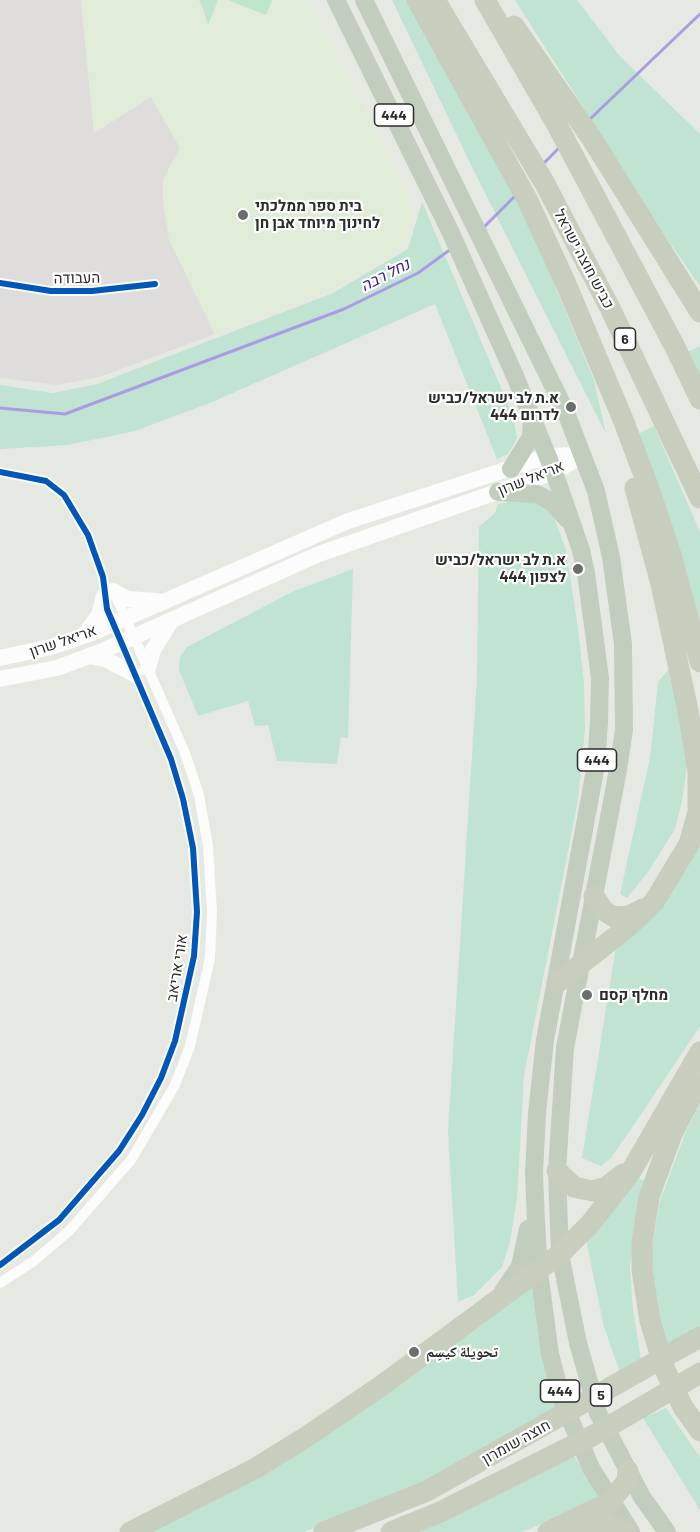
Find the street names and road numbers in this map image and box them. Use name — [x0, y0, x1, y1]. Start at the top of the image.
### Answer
road number: 444 — [374, 104, 414, 126]
street label: כביש חוצה ישראל — [550, 206, 618, 312]
street label: העבודה — [54, 269, 100, 287]
road number: 6 — [614, 328, 636, 350]
street label: אריאל שרון — [495, 457, 567, 499]
street label: אריאל שרון — [27, 621, 99, 661]
road number: 444 — [578, 749, 616, 771]
street label: אורי אריאב — [163, 933, 191, 1003]
road number: 444 — [540, 1380, 580, 1402]
road number: 5 — [590, 1384, 612, 1406]
street label: חוצה שומרון — [479, 1416, 553, 1468]

